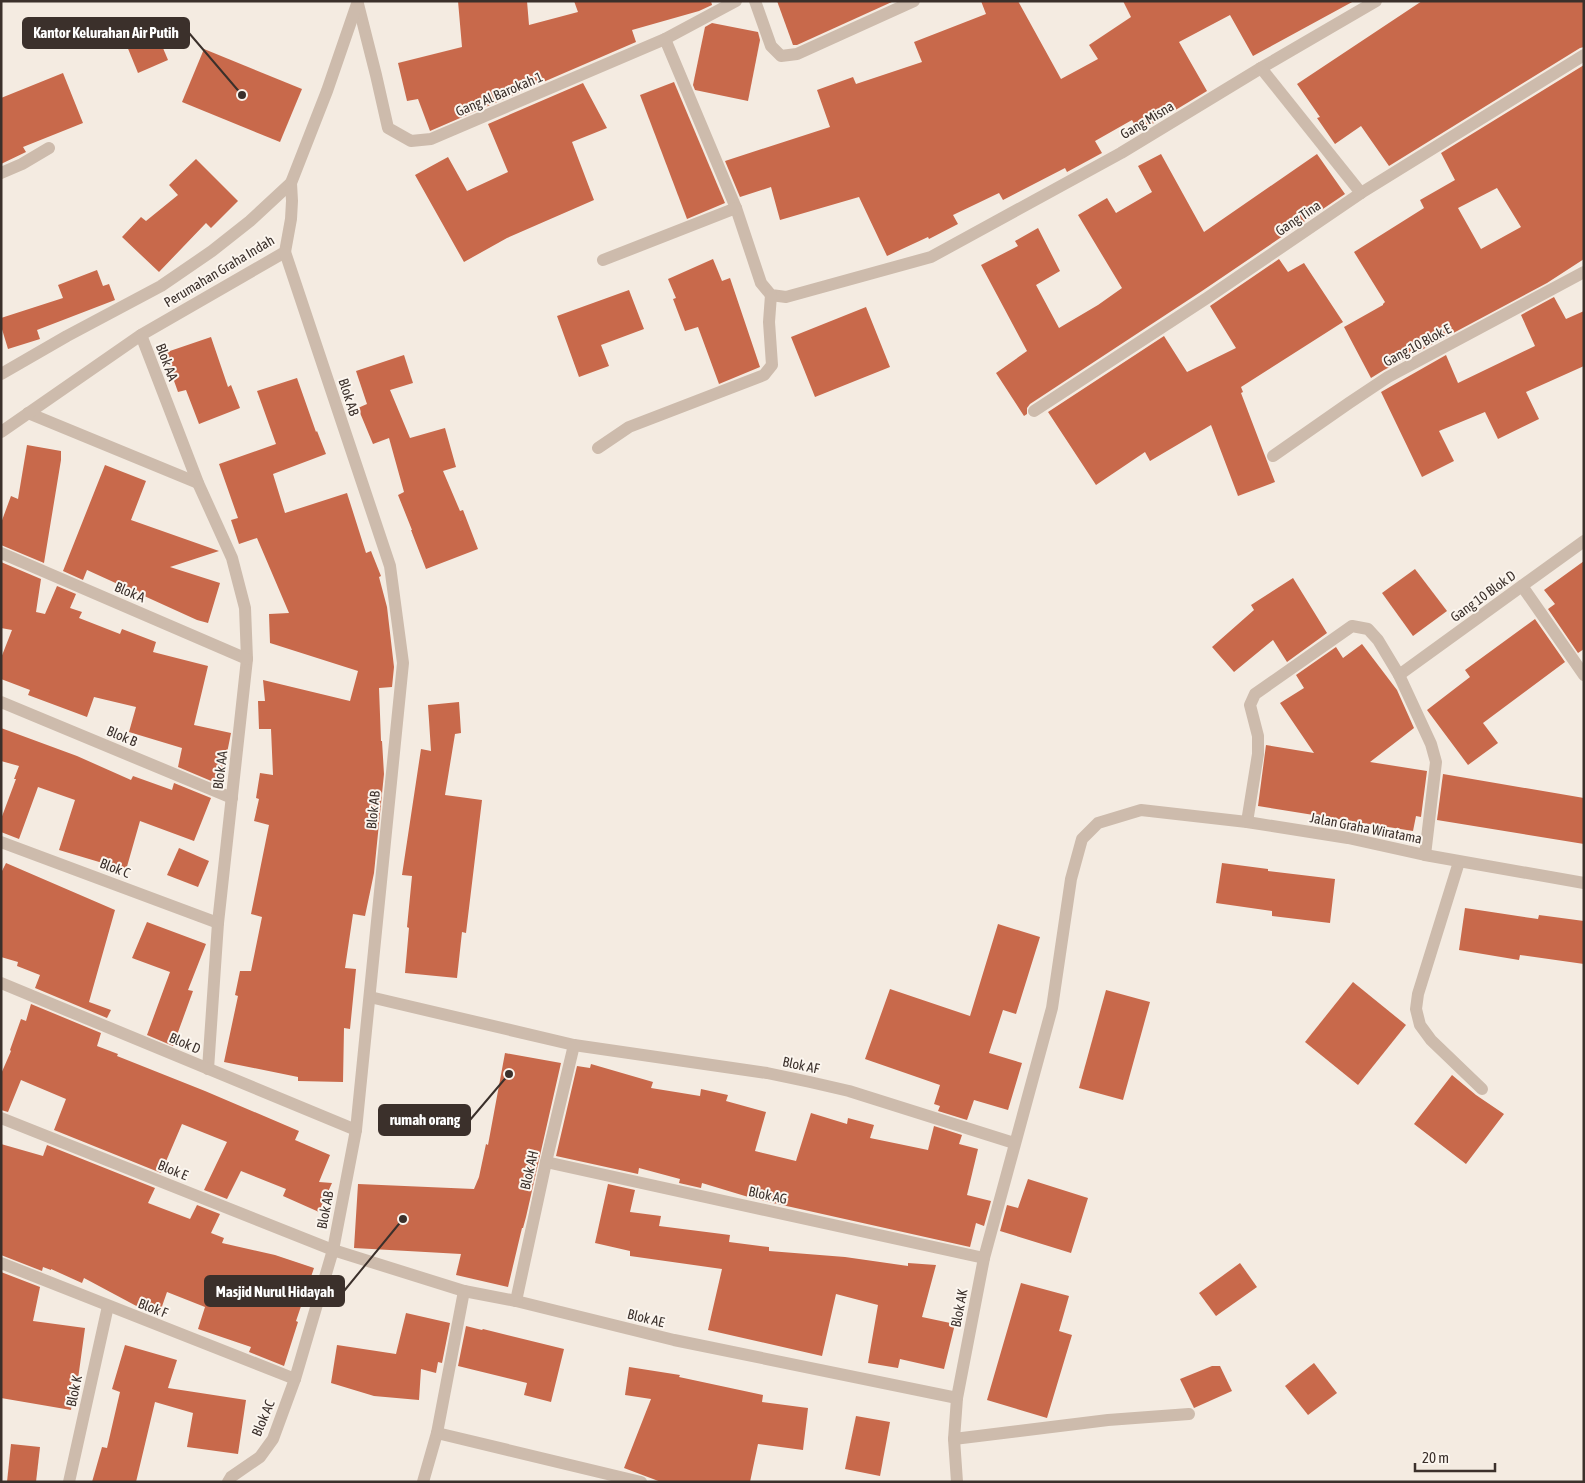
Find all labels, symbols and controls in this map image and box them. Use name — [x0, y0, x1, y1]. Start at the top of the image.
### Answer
callout: Kantor Kelurahan Air Putih — [23, 18, 189, 48]
text: Kantor Kelurahan Air Putih — [33, 24, 179, 41]
street label: Gang Al Barokah 1 — [453, 68, 545, 120]
street label: Gang Misna — [1117, 98, 1177, 142]
street label: Gang Tina — [1272, 197, 1324, 239]
street label: Perumahan Graha Indah — [161, 232, 277, 310]
street label: Gang 10 Blok E — [1380, 320, 1454, 370]
street label: Blok AA — [153, 341, 181, 383]
street label: Blok AB — [335, 376, 363, 418]
street label: Gang 10 Blok D — [1447, 567, 1519, 625]
street label: Blok A — [112, 578, 148, 606]
street label: Blok B — [104, 722, 140, 750]
street label: Blok AA — [210, 750, 230, 790]
street label: Blok AB — [363, 790, 383, 830]
street label: Jalan Graha Wiratama — [1309, 809, 1423, 847]
street label: Blok C — [98, 855, 133, 881]
street label: Blok D — [167, 1029, 203, 1057]
street label: Blok AF — [781, 1053, 821, 1077]
callout: rumah orang — [379, 1105, 470, 1135]
text: rumah orang — [390, 1111, 461, 1128]
street label: Blok AH — [517, 1149, 541, 1191]
street label: Blok E — [156, 1157, 190, 1183]
street label: Blok AG — [747, 1183, 789, 1207]
street label: Blok AB — [313, 1189, 337, 1230]
callout: Masjid Nurul Hidayah — [205, 1276, 344, 1306]
text: Masjid Nurul Hidayah — [216, 1283, 334, 1300]
street label: Blok AK — [947, 1287, 971, 1328]
street label: Blok F — [136, 1295, 170, 1321]
street label: Blok AE — [626, 1306, 666, 1330]
street label: Blok K — [63, 1374, 85, 1408]
street label: Blok AC — [248, 1397, 278, 1439]
scale bar — [1415, 1440, 1495, 1472]
text: 20 m — [1422, 1449, 1449, 1466]

